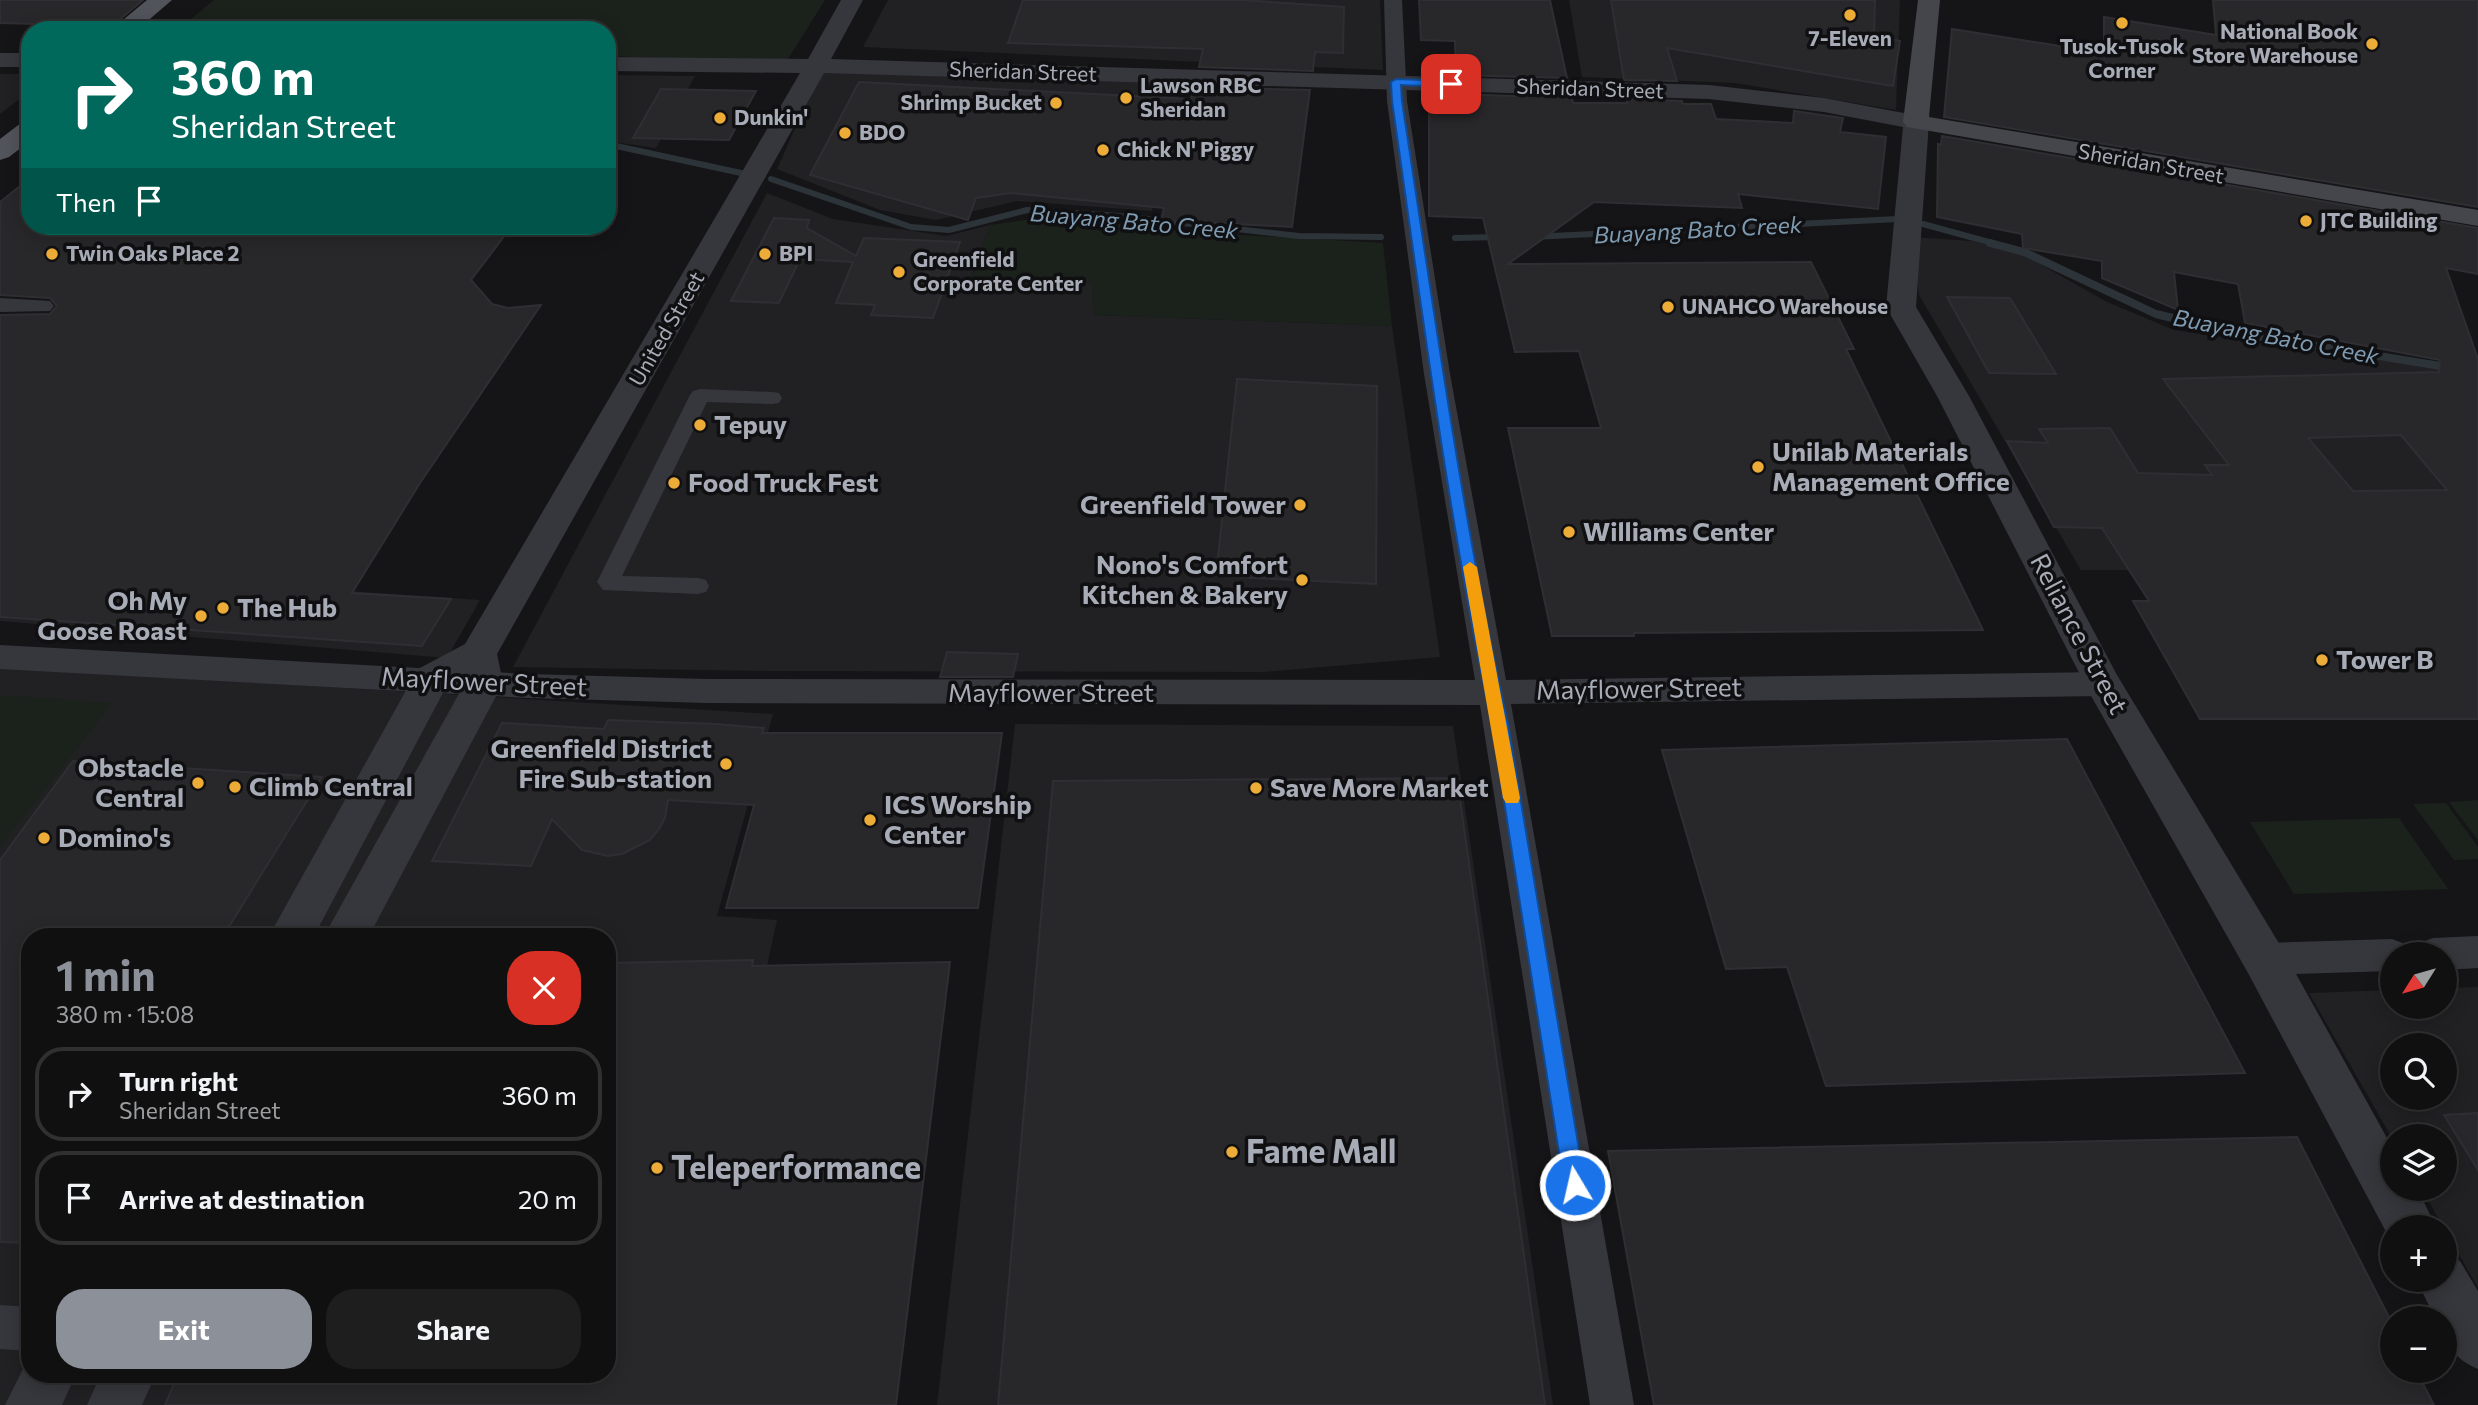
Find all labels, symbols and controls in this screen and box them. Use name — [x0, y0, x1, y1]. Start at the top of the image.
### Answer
marker: 7-Eleven — [1842, 7, 1858, 23]
marker: Tusok-Tusok Corner — [2114, 15, 2130, 31]
place label: National Book Store Warehouse — [2192, 18, 2358, 67]
place label: 7-Eleven — [1808, 25, 1892, 50]
place label: Tusok-Tusok Corner — [2060, 33, 2184, 82]
marker: National Book Store Warehouse — [2364, 36, 2380, 52]
text: 360 m — [171, 45, 314, 105]
icon: right — [56, 49, 147, 140]
pin — [1421, 54, 1481, 114]
street label: Sheridan Street — [949, 55, 1097, 86]
icon: arrive — [1432, 65, 1470, 103]
place label: Lawson RBC Sheridan — [1140, 72, 1262, 121]
street label: Sheridan Street — [1516, 72, 1664, 103]
place label: Shrimp Bucket — [901, 89, 1042, 114]
marker: Lawson RBC Sheridan — [1118, 90, 1134, 106]
marker: Shrimp Bucket — [1048, 95, 1064, 111]
place label: Dunkin' — [734, 104, 808, 129]
text: Sheridan Street — [171, 105, 396, 145]
marker: Dunkin' — [712, 110, 728, 126]
place label: BDO — [859, 119, 905, 144]
marker: BDO — [837, 125, 853, 141]
place label: Chick N' Piggy — [1117, 136, 1255, 161]
street label: Sheridan Street — [2076, 137, 2226, 188]
marker: Chick N' Piggy — [1095, 142, 1111, 158]
icon: arrive — [130, 182, 168, 220]
text: Then — [56, 186, 116, 217]
water label: Buayang Bato Creek — [1029, 198, 1240, 244]
place label: JTC Building — [2320, 207, 2438, 232]
water label: Buayang Bato Creek — [1593, 210, 1803, 248]
marker: JTC Building — [2298, 213, 2314, 229]
place label: Twin Oaks Place 2 — [66, 240, 239, 265]
place label: BPI — [779, 240, 813, 265]
marker: Twin Oaks Place 2 — [44, 246, 60, 262]
marker: BPI — [757, 246, 773, 262]
place label: Greenfield Corporate Center — [913, 246, 1083, 295]
marker: Greenfield Corporate Center — [891, 264, 907, 280]
street label: United Street — [623, 267, 708, 390]
place label: UNAHCO Warehouse — [1682, 293, 1888, 318]
marker: UNAHCO Warehouse — [1660, 299, 1676, 315]
water label: Buayang Bato Creek — [2171, 302, 2382, 370]
place label: Tepuy — [714, 408, 787, 439]
marker: Tepuy — [692, 417, 708, 433]
place label: Unilab Materials Management Office — [1772, 435, 2010, 496]
marker: Unilab Materials Management Office — [1750, 459, 1766, 475]
place label: Food Truck Fest — [688, 466, 878, 497]
marker: Food Truck Fest — [666, 475, 682, 491]
place label: Greenfield Tower — [1080, 488, 1286, 519]
marker: Greenfield Tower — [1292, 497, 1308, 513]
place label: Williams Center — [1583, 515, 1774, 546]
marker: Williams Center — [1561, 524, 1577, 540]
place label: Nono's Comfort Kitchen & Bakery — [1082, 548, 1288, 609]
street label: Reliance Street — [2025, 548, 2136, 719]
marker: Nono's Comfort Kitchen & Bakery — [1294, 572, 1310, 588]
place label: Oh My Goose Roast — [37, 584, 187, 645]
place label: The Hub — [237, 591, 337, 622]
marker: The Hub — [215, 600, 231, 616]
marker: Oh My Goose Roast — [193, 608, 209, 624]
place label: Tower B — [2336, 643, 2433, 674]
marker: Tower B — [2314, 652, 2330, 668]
street label: Mayflower Street — [380, 660, 588, 701]
street label: Mayflower Street — [1536, 670, 1742, 705]
street label: Mayflower Street — [948, 676, 1154, 707]
place label: Greenfield District Fire Sub-station — [491, 732, 712, 793]
place label: Obstacle Central — [78, 751, 184, 812]
marker: Greenfield District Fire Sub-station — [718, 756, 734, 772]
place label: Climb Central — [249, 770, 413, 801]
place label: Save More Market — [1270, 771, 1489, 802]
marker: Obstacle Central — [190, 775, 206, 791]
marker: Climb Central — [227, 779, 243, 795]
marker: Save More Market — [1248, 780, 1264, 796]
place label: ICS Worship Center — [884, 788, 1032, 849]
marker: ICS Worship Center — [862, 812, 878, 828]
place label: Domino's — [58, 821, 171, 852]
marker: Domino's — [36, 830, 52, 846]
north arrow — [2380, 942, 2457, 1018]
map controls — [2380, 942, 2457, 1383]
text: 1 min — [56, 948, 156, 1000]
button: close — [507, 951, 581, 1025]
text: 380 m · 15:08 — [56, 1000, 194, 1028]
button: search — [2380, 1033, 2457, 1110]
text: Turn right — [119, 1065, 238, 1096]
icon: right — [60, 1075, 98, 1113]
text: 360 m — [502, 1079, 577, 1110]
text: Sheridan Street — [119, 1096, 281, 1124]
button: layers — [2380, 1124, 2457, 1201]
place label: Fame Mall — [1246, 1130, 1396, 1170]
marker: Fame Mall — [1224, 1144, 1240, 1160]
place label: Teleperformance — [671, 1146, 921, 1186]
position arrow — [1538, 1148, 1612, 1222]
marker: Teleperformance — [649, 1160, 665, 1176]
icon: arrive — [60, 1179, 98, 1217]
text: Arrive at destination — [119, 1183, 365, 1214]
text: 20 m — [518, 1183, 577, 1214]
button: + — [2380, 1215, 2457, 1292]
button: Exit — [56, 1289, 312, 1369]
button: Share — [326, 1289, 581, 1369]
button: − — [2380, 1306, 2457, 1383]

